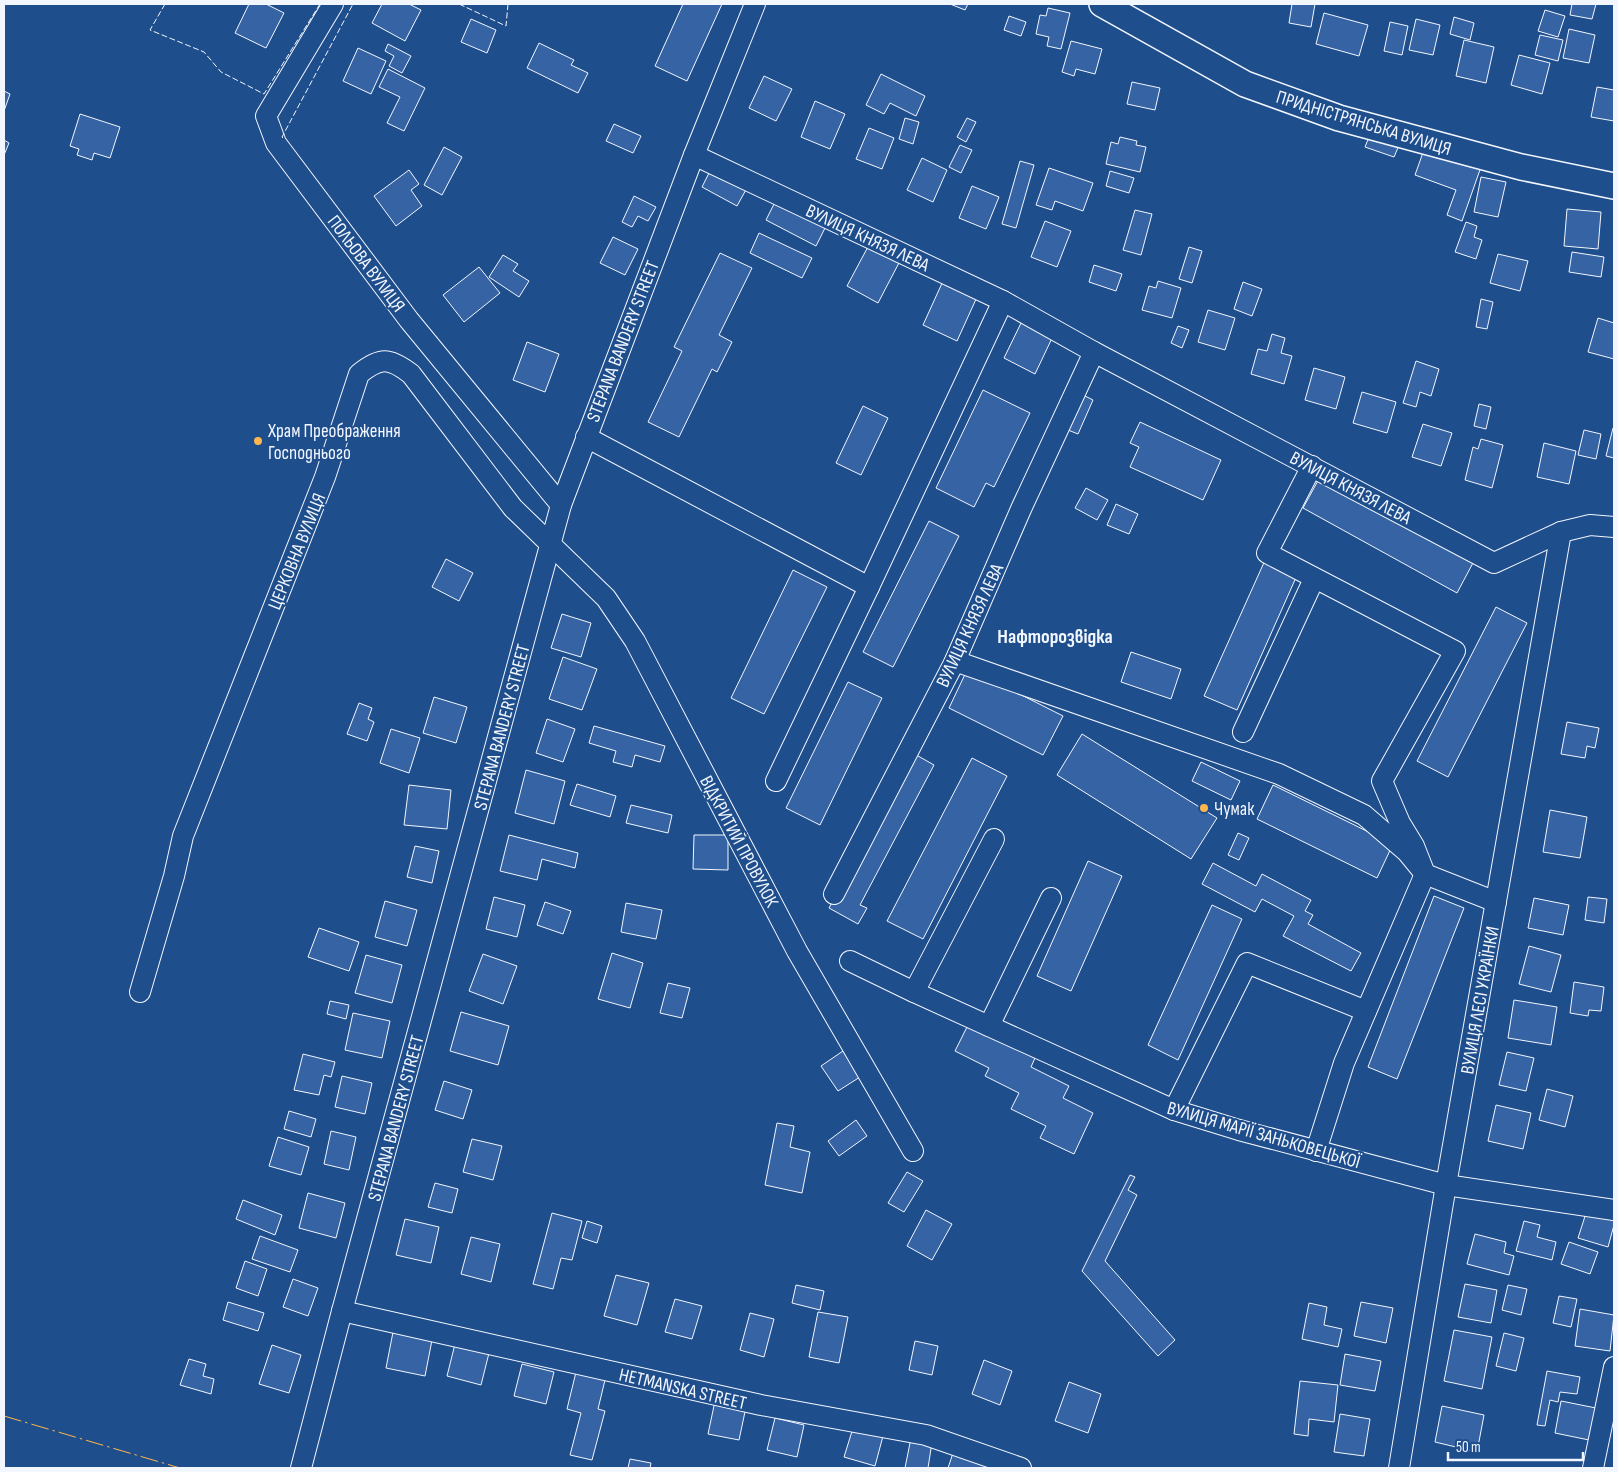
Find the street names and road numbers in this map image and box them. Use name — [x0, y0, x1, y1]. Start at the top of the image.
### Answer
street label: ПРИДНІСТРЯНСЬКА ВУЛИЦЯ — [1273, 86, 1454, 161]
street label: ВУЛИЦЯ КНЯЗЯ ЛЕВА — [802, 200, 934, 277]
street label: ПОЛЬОВА ВУЛИЦЯ — [322, 211, 410, 317]
street label: STEPANA BANDERY STREET — [582, 257, 665, 425]
street label: ВУЛИЦЯ КНЯЗЯ ЛЕВА — [1286, 447, 1416, 530]
street label: ЦЕРКОВНА ВУЛИЦЯ — [264, 490, 331, 613]
street label: ВУЛИЦЯ КНЯЗЯ ЛЕВА — [932, 559, 1009, 691]
street label: STEPANA BANDERY STREET — [469, 642, 536, 813]
street label: ВІДКРИТИЙ ПРОВУЛОК — [694, 772, 783, 912]
street label: ВУЛИЦЯ ЛЕСІ УКРАЇНКИ — [1456, 924, 1505, 1076]
street label: STEPANA BANDERY STREET — [363, 1033, 430, 1204]
street label: ВУЛИЦЯ МАРІЇ ЗАНЬКОВЕЦЬКОЇ — [1164, 1097, 1364, 1174]
street label: HETMANSKA STREET — [617, 1364, 749, 1415]

